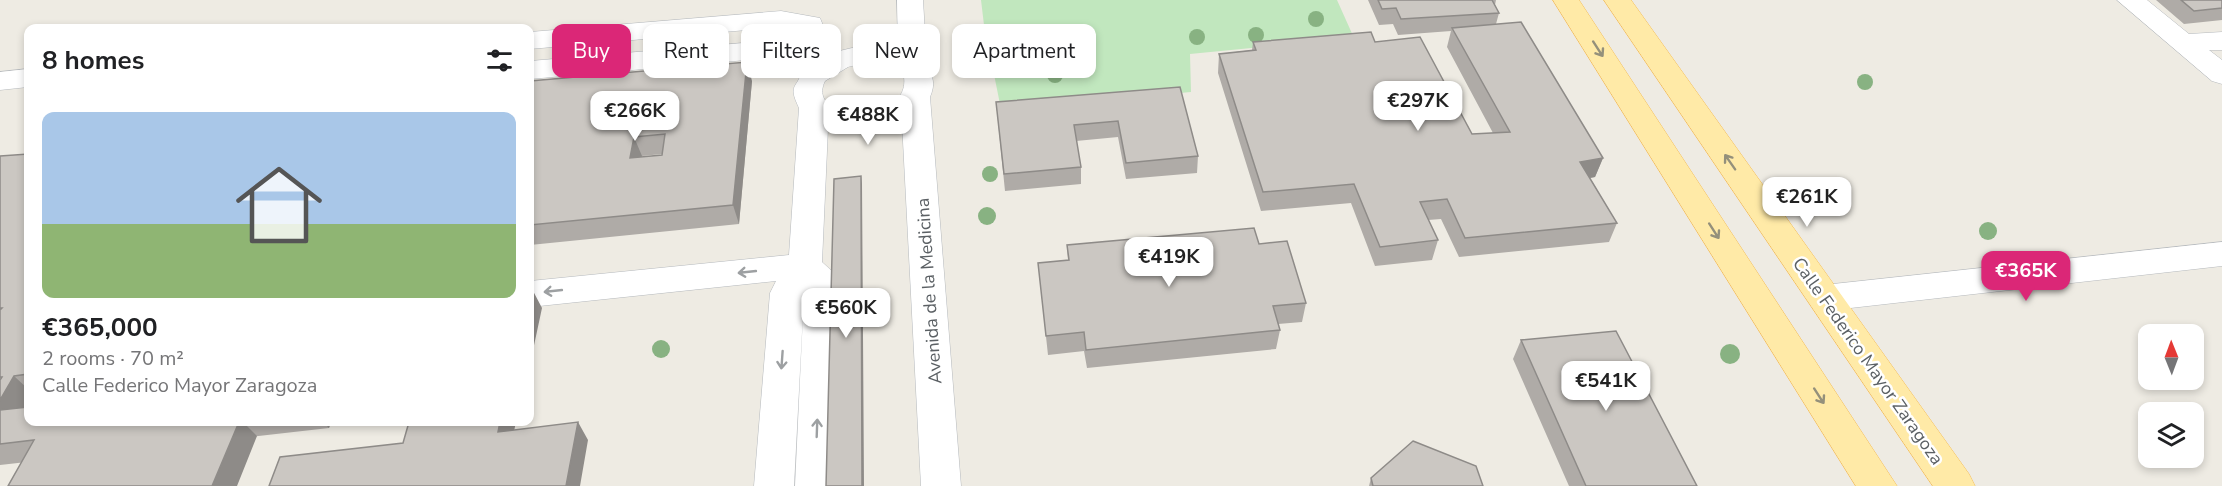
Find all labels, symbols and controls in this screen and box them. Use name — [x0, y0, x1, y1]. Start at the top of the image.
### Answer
chip: Buy — [552, 24, 631, 78]
chip: Rent — [643, 24, 729, 78]
chip: Filters — [741, 24, 841, 78]
chip: New — [853, 24, 940, 78]
chip: Apartment — [952, 24, 1096, 78]
one-way arrow — [1592, 40, 1604, 57]
text: 8 homes — [42, 43, 144, 78]
icon: filters — [483, 44, 516, 77]
pin: €297K — [1376, 81, 1460, 132]
text: €297K — [1387, 87, 1449, 114]
pin: €266K — [593, 91, 677, 142]
pin: €488K — [826, 95, 910, 146]
text: €266K — [604, 97, 666, 124]
text: €488K — [837, 101, 899, 128]
icon: home — [225, 151, 333, 259]
one-way arrow — [1724, 155, 1736, 171]
pin: €261K — [1765, 177, 1849, 228]
text: €261K — [1776, 183, 1838, 210]
street label: Avenida de la Medicina — [911, 197, 947, 385]
one-way arrow — [1708, 222, 1720, 239]
pin: €419K — [1127, 237, 1211, 288]
text: €419K — [1138, 243, 1200, 270]
pin: €365K — [1984, 251, 2068, 302]
street label: Calle Federico Mayor Zaragoza — [1787, 253, 1949, 469]
text: €365K — [1995, 257, 2057, 284]
one-way arrow — [737, 267, 757, 278]
one-way arrow — [543, 286, 563, 297]
pin: €560K — [804, 288, 888, 339]
text: €560K — [815, 294, 877, 321]
text: €365,000 — [42, 310, 158, 345]
north arrow — [2138, 324, 2204, 390]
map controls — [2138, 324, 2204, 468]
text: 2 rooms · 70 m² — [42, 345, 184, 372]
one-way arrow — [776, 350, 787, 370]
pin: €541K — [1564, 361, 1648, 412]
text: €541K — [1575, 367, 1637, 394]
text: Calle Federico Mayor Zaragoza — [42, 372, 317, 399]
one-way arrow — [1813, 387, 1825, 403]
button: layers — [2138, 402, 2204, 468]
one-way arrow — [811, 418, 823, 438]

